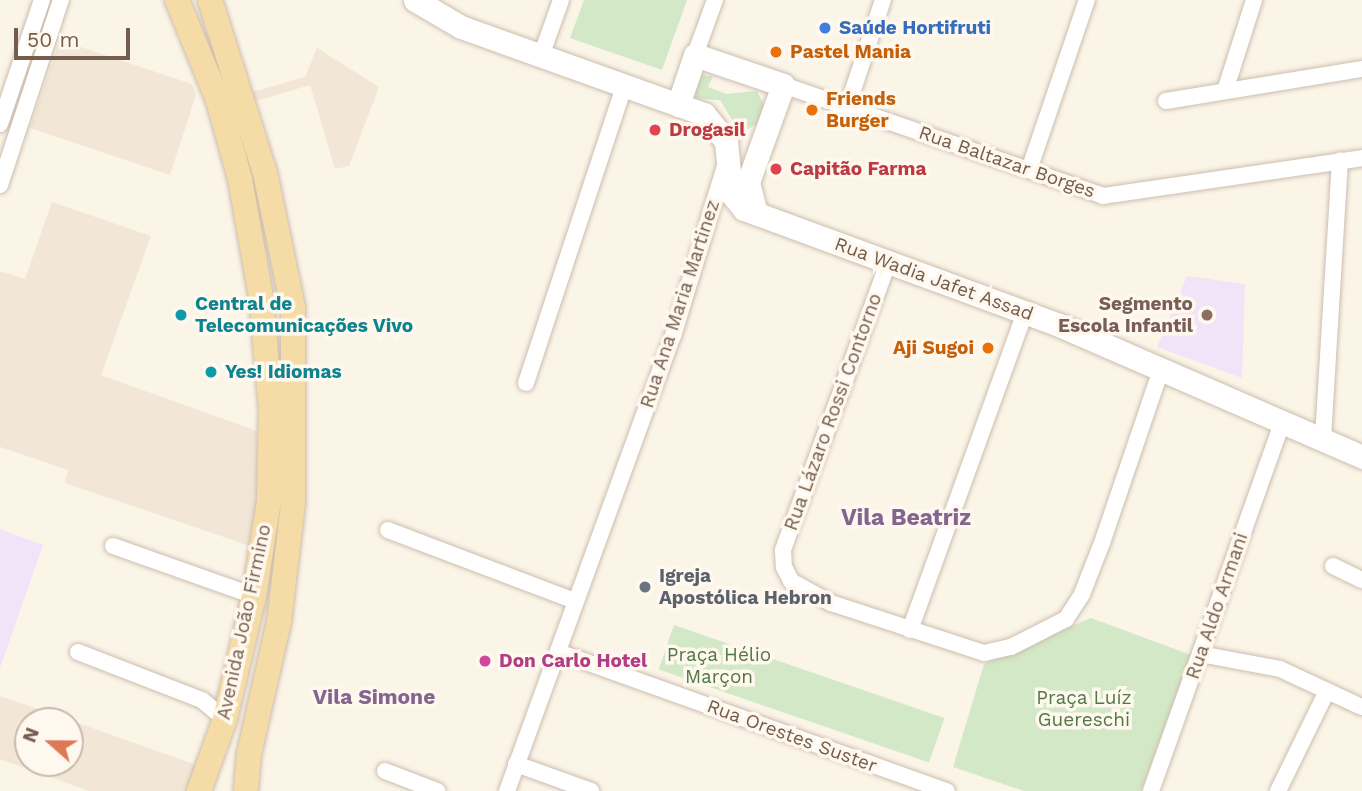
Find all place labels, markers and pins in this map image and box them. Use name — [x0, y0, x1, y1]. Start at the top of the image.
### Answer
place label: Saúde Hortifruti — [839, 17, 991, 39]
marker: Saúde Hortifruti — [817, 20, 833, 36]
place label: Pastel Mania — [790, 41, 911, 63]
marker: Pastel Mania — [768, 44, 784, 60]
place label: Friends Burger — [826, 88, 896, 132]
marker: Friends Burger — [804, 102, 820, 118]
place label: Drogasil — [669, 119, 745, 141]
marker: Drogasil — [647, 122, 663, 138]
place label: Capitão Farma — [790, 158, 926, 180]
marker: Capitão Farma — [768, 161, 784, 177]
place label: Central de Telecomunicações Vivo — [195, 293, 414, 337]
place label: Segmento Escola Infantil — [1058, 293, 1193, 337]
marker: Central de Telecomunicações Vivo — [173, 307, 189, 323]
marker: Segmento Escola Infantil — [1199, 307, 1215, 323]
place label: Aji Sugoi — [893, 337, 974, 359]
marker: Aji Sugoi — [980, 340, 996, 356]
place label: Yes! Idiomas — [225, 361, 342, 383]
marker: Yes! Idiomas — [203, 364, 219, 380]
place label: Igreja Apostólica Hebron — [659, 565, 832, 609]
marker: Igreja Apostólica Hebron — [637, 579, 653, 595]
place label: Don Carlo Hotel — [499, 650, 647, 672]
marker: Don Carlo Hotel — [477, 653, 493, 669]

